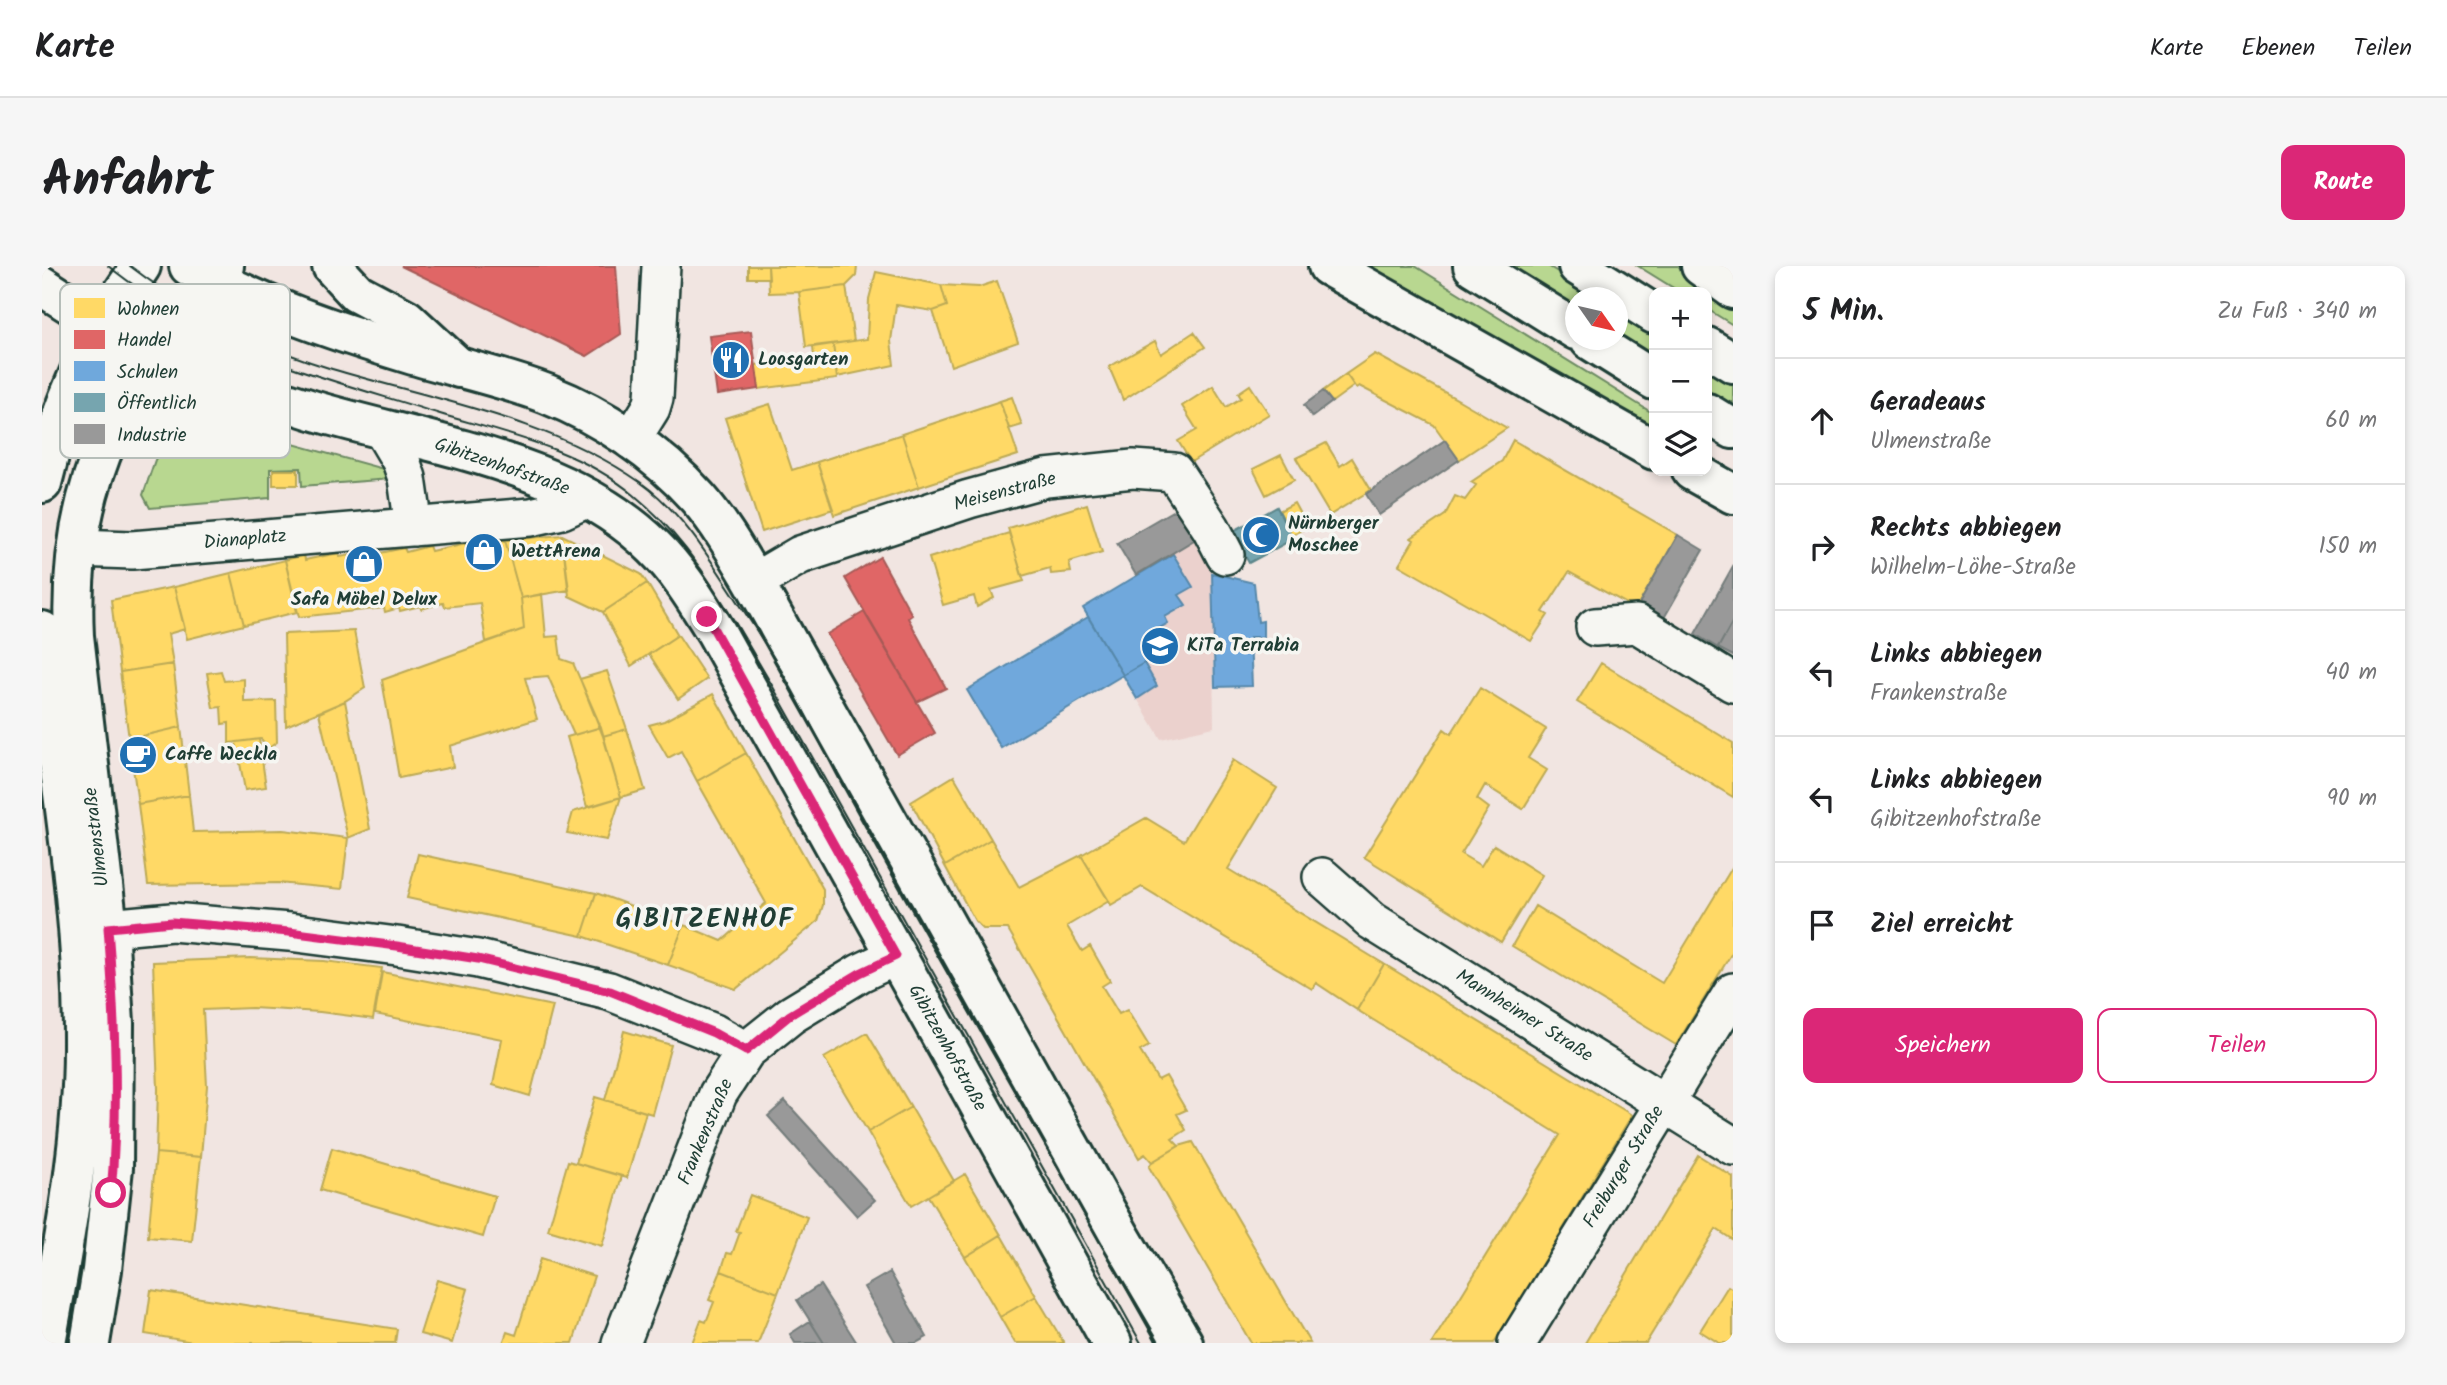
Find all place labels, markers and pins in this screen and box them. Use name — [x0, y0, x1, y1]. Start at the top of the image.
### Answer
restaurant icon: Loosgarten — [710, 339, 752, 381]
place label: Loosgarten — [758, 345, 849, 375]
place label: Nürnberger Moschee — [1288, 509, 1380, 561]
mosque icon: Nürnberger Moschee — [1240, 514, 1282, 556]
shop icon: WettArena — [463, 531, 505, 573]
place label: WettArena — [511, 537, 601, 567]
shop icon: Safa Möbel Delux — [343, 543, 385, 585]
place label: Safa Möbel Delux — [291, 585, 438, 615]
school or university icon: KiTa Terrabia — [1139, 625, 1181, 667]
place label: KiTa Terrabia — [1187, 631, 1299, 661]
cafe icon: Caffe Weckla — [117, 734, 159, 776]
place label: Caffe Weckla — [165, 740, 277, 770]

